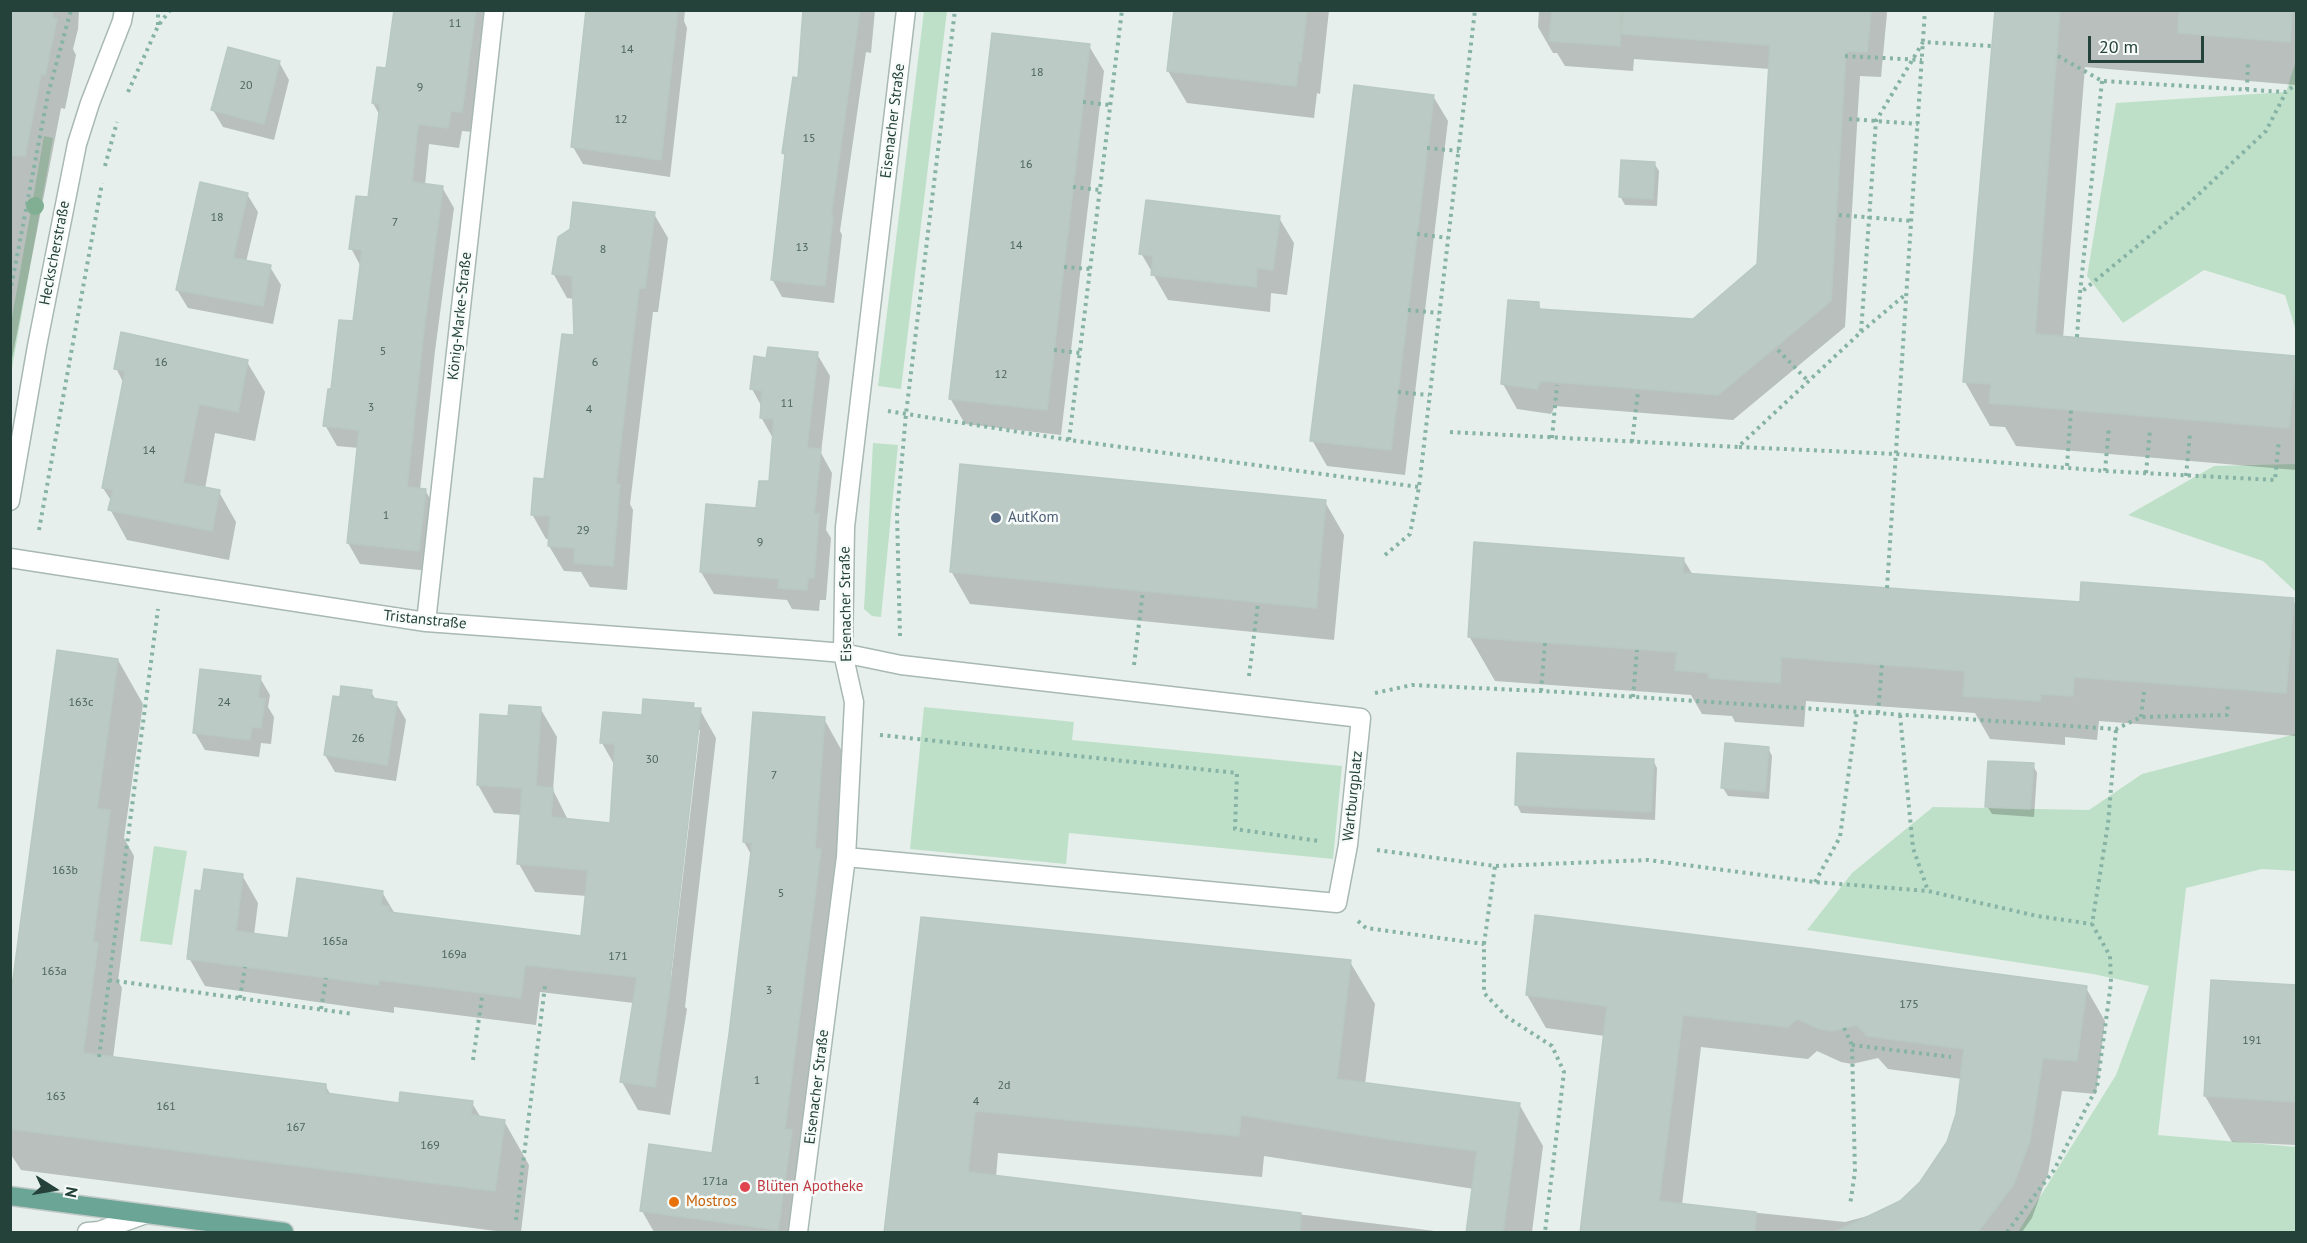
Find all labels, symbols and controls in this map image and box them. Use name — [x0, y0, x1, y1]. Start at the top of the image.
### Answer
house number: 11 — [448, 17, 462, 31]
scale bar — [2091, 24, 2206, 62]
text: 20 m — [2099, 35, 2138, 58]
house number: 14 — [620, 43, 634, 57]
street label: Eisenacher Straße — [877, 63, 909, 179]
house number: 18 — [1030, 66, 1044, 80]
house number: 20 — [239, 79, 253, 93]
house number: 9 — [417, 81, 423, 95]
house number: 12 — [614, 113, 628, 127]
house number: 15 — [802, 132, 816, 146]
house number: 16 — [1019, 158, 1033, 172]
street label: Heckscherstraße — [36, 199, 74, 307]
house number: 18 — [210, 211, 224, 225]
house number: 7 — [392, 216, 398, 230]
house number: 14 — [1009, 239, 1023, 253]
house number: 13 — [795, 241, 809, 255]
house number: 8 — [600, 243, 606, 257]
street label: König-Marke-Straße — [444, 251, 476, 381]
house number: 5 — [380, 345, 386, 359]
house number: 16 — [154, 356, 168, 370]
house number: 6 — [592, 356, 598, 370]
house number: 12 — [994, 368, 1008, 382]
house number: 11 — [780, 397, 794, 411]
house number: 3 — [368, 401, 374, 415]
house number: 4 — [586, 403, 592, 417]
house number: 14 — [142, 444, 156, 458]
house number: 1 — [383, 509, 389, 523]
place label: AutKom — [1008, 509, 1059, 527]
marker: AutKom — [989, 511, 1003, 525]
house number: 29 — [576, 524, 590, 538]
house number: 9 — [757, 536, 763, 550]
street label: Eisenacher Straße — [836, 546, 856, 662]
street label: Tristanstraße — [383, 607, 467, 633]
house number: 163c — [68, 696, 94, 710]
house number: 24 — [217, 696, 231, 710]
house number: 26 — [351, 732, 365, 746]
street label: Wartburgplatz — [1339, 750, 1367, 842]
house number: 30 — [645, 753, 659, 767]
house number: 7 — [771, 769, 777, 783]
house number: 163b — [52, 864, 78, 878]
house number: 5 — [778, 887, 784, 901]
house number: 165a — [322, 935, 348, 949]
house number: 169a — [441, 948, 467, 962]
house number: 171 — [608, 950, 628, 964]
house number: 163a — [41, 965, 67, 979]
house number: 3 — [766, 984, 772, 998]
house number: 175 — [1899, 998, 1919, 1012]
street label: Eisenacher Straße — [801, 1029, 833, 1145]
house number: 191 — [2242, 1034, 2262, 1048]
house number: 1 — [754, 1074, 760, 1088]
house number: 2d — [998, 1079, 1010, 1093]
house number: 163 — [46, 1090, 66, 1104]
house number: 4 — [973, 1095, 979, 1109]
house number: 161 — [156, 1100, 176, 1114]
house number: 167 — [286, 1121, 306, 1135]
house number: 169 — [420, 1139, 440, 1153]
north arrow — [24, 1159, 84, 1219]
house number: 171a — [702, 1175, 728, 1189]
place label: Blüten Apotheke — [757, 1178, 863, 1196]
marker: Blüten Apotheke — [738, 1180, 752, 1194]
text: N — [61, 1185, 82, 1199]
place label: Mostros — [686, 1193, 737, 1211]
marker: Mostros — [667, 1195, 681, 1209]

